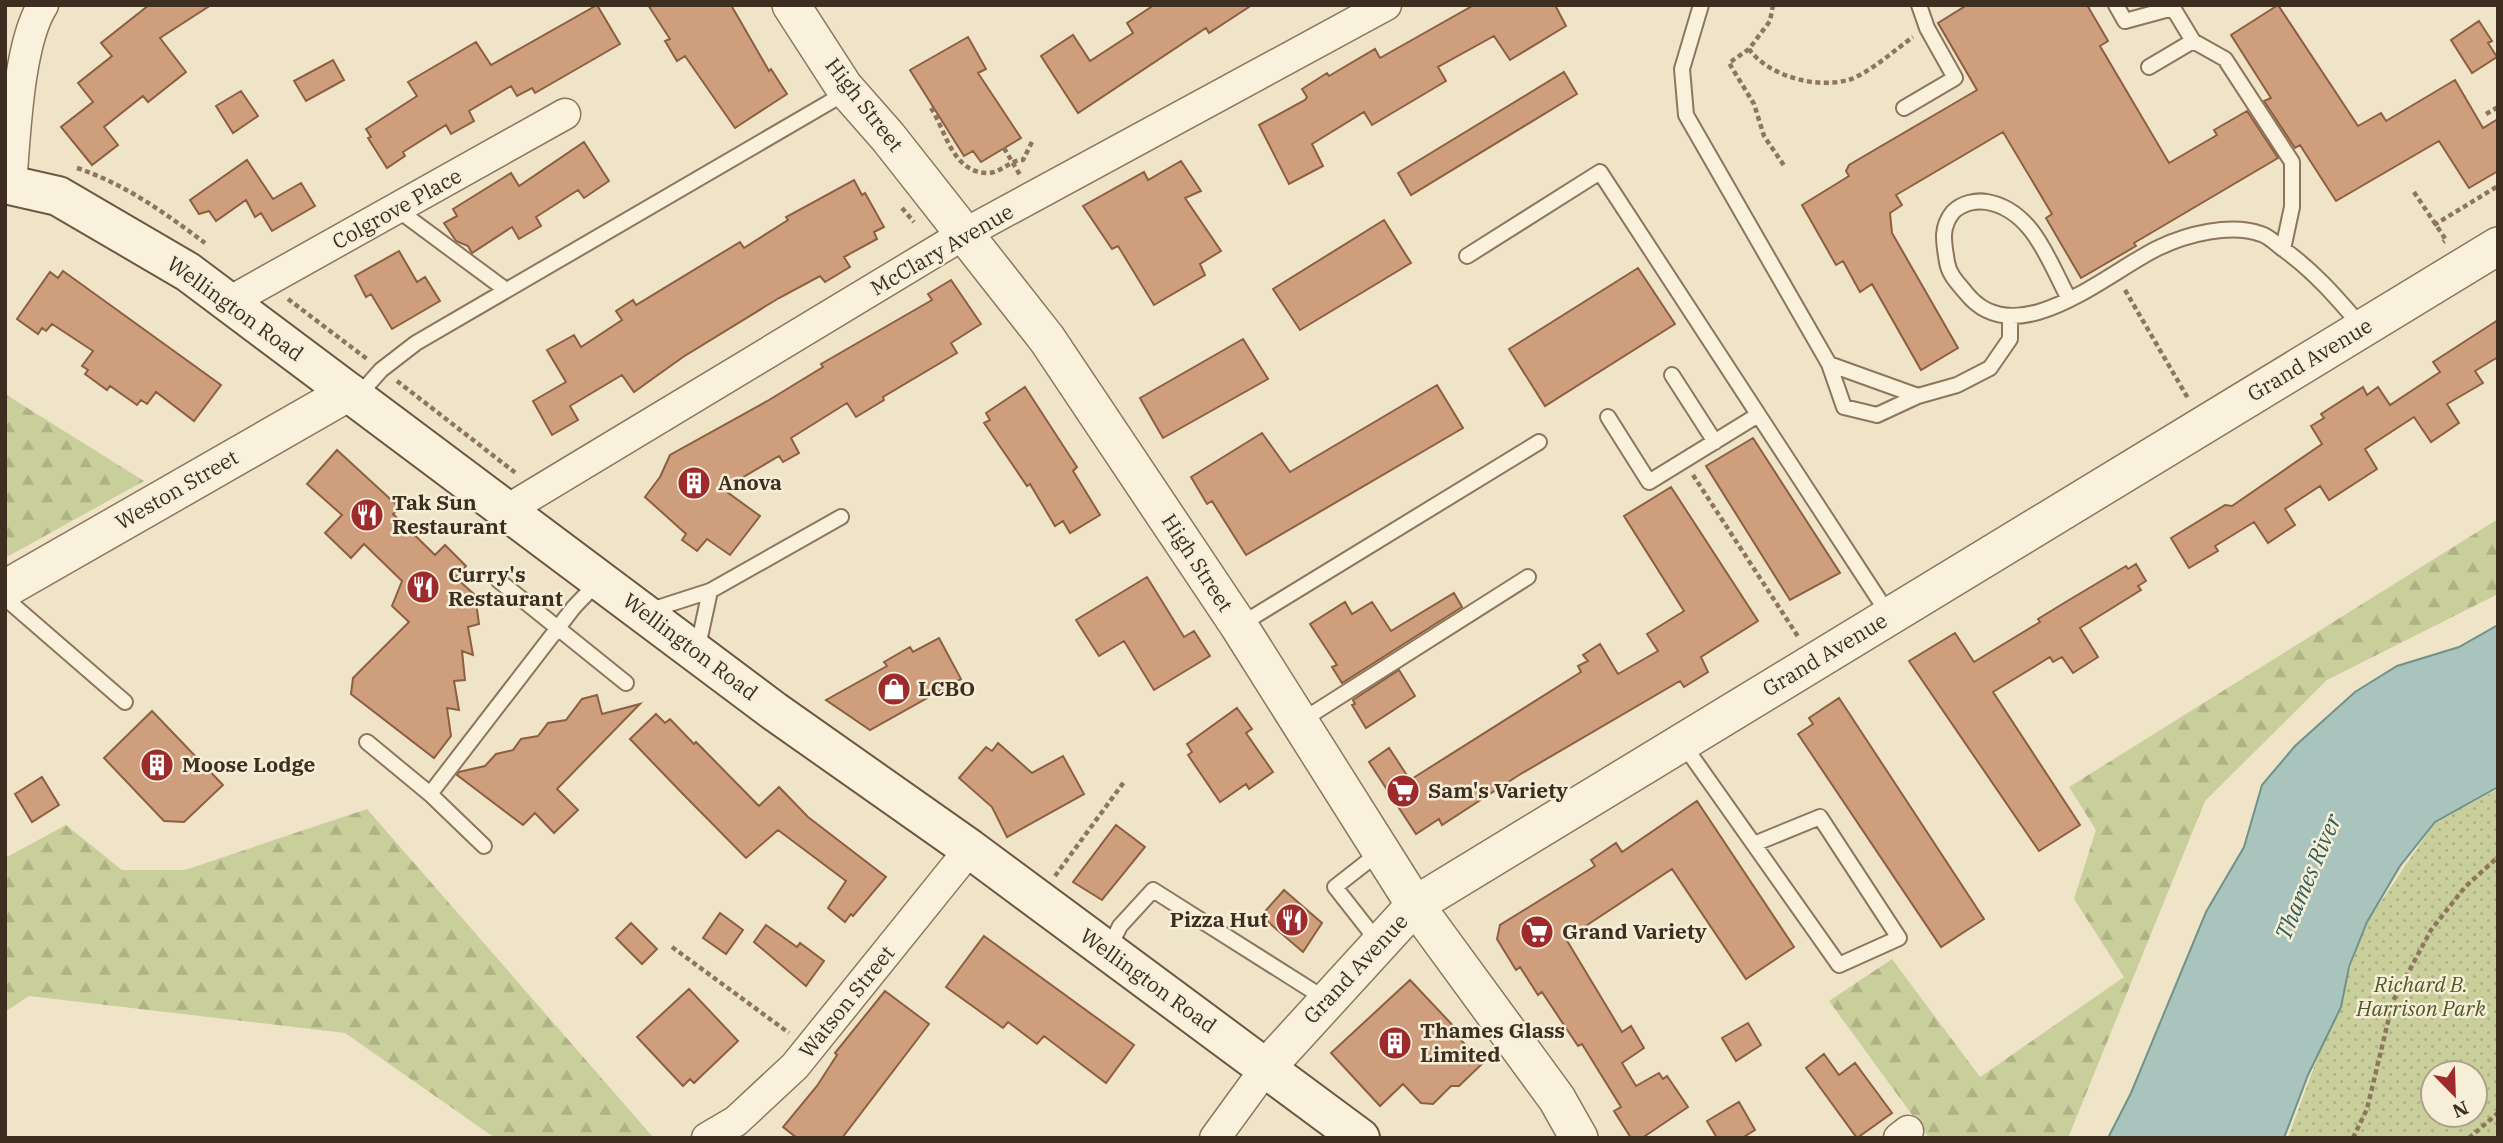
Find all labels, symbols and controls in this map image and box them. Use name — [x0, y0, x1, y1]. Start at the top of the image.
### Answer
street label: High Street — [819, 52, 910, 157]
street label: Colgrove Place — [327, 161, 466, 255]
street label: McClary Avenue — [865, 197, 1018, 301]
street label: Wellington Road — [162, 249, 310, 367]
street label: Grand Avenue — [2242, 311, 2377, 407]
street label: Weston Street — [110, 443, 243, 536]
building icon: Anova — [675, 464, 713, 502]
place label: Anova — [718, 468, 782, 496]
place label: Tak Sun Restaurant — [392, 488, 507, 540]
restaurant icon: Tak Sun Restaurant — [348, 496, 386, 534]
street label: High Street — [1156, 508, 1240, 617]
place label: Curry's Restaurant — [448, 560, 563, 612]
restaurant icon: Curry's Restaurant — [404, 568, 442, 606]
street label: Wellington Road — [617, 586, 764, 706]
street label: Grand Avenue — [1757, 606, 1892, 702]
shop icon: LCBO — [875, 670, 913, 708]
place label: LCBO — [918, 674, 975, 702]
building icon: Moose Lodge — [138, 746, 176, 784]
place label: Moose Lodge — [182, 750, 315, 778]
supermarket icon: Sam's Variety — [1384, 772, 1422, 810]
place label: Sam's Variety — [1428, 776, 1568, 804]
water label: Thames River — [2267, 808, 2347, 944]
restaurant icon: Pizza Hut — [1273, 901, 1311, 939]
place label: Pizza Hut — [1170, 905, 1268, 933]
street label: Grand Avenue — [1297, 907, 1414, 1029]
supermarket icon: Grand Variety — [1518, 913, 1556, 951]
place label: Grand Variety — [1562, 917, 1707, 945]
street label: Wellington Road — [1075, 921, 1223, 1039]
street label: Watson Street — [792, 939, 900, 1063]
park label: Richard B. Harrison Park — [2355, 970, 2487, 1022]
place label: Thames Glass Limited — [1420, 1016, 1565, 1068]
building icon: Thames Glass Limited — [1376, 1024, 1414, 1062]
north arrow — [2419, 1059, 2489, 1129]
text: N — [2449, 1096, 2472, 1124]

